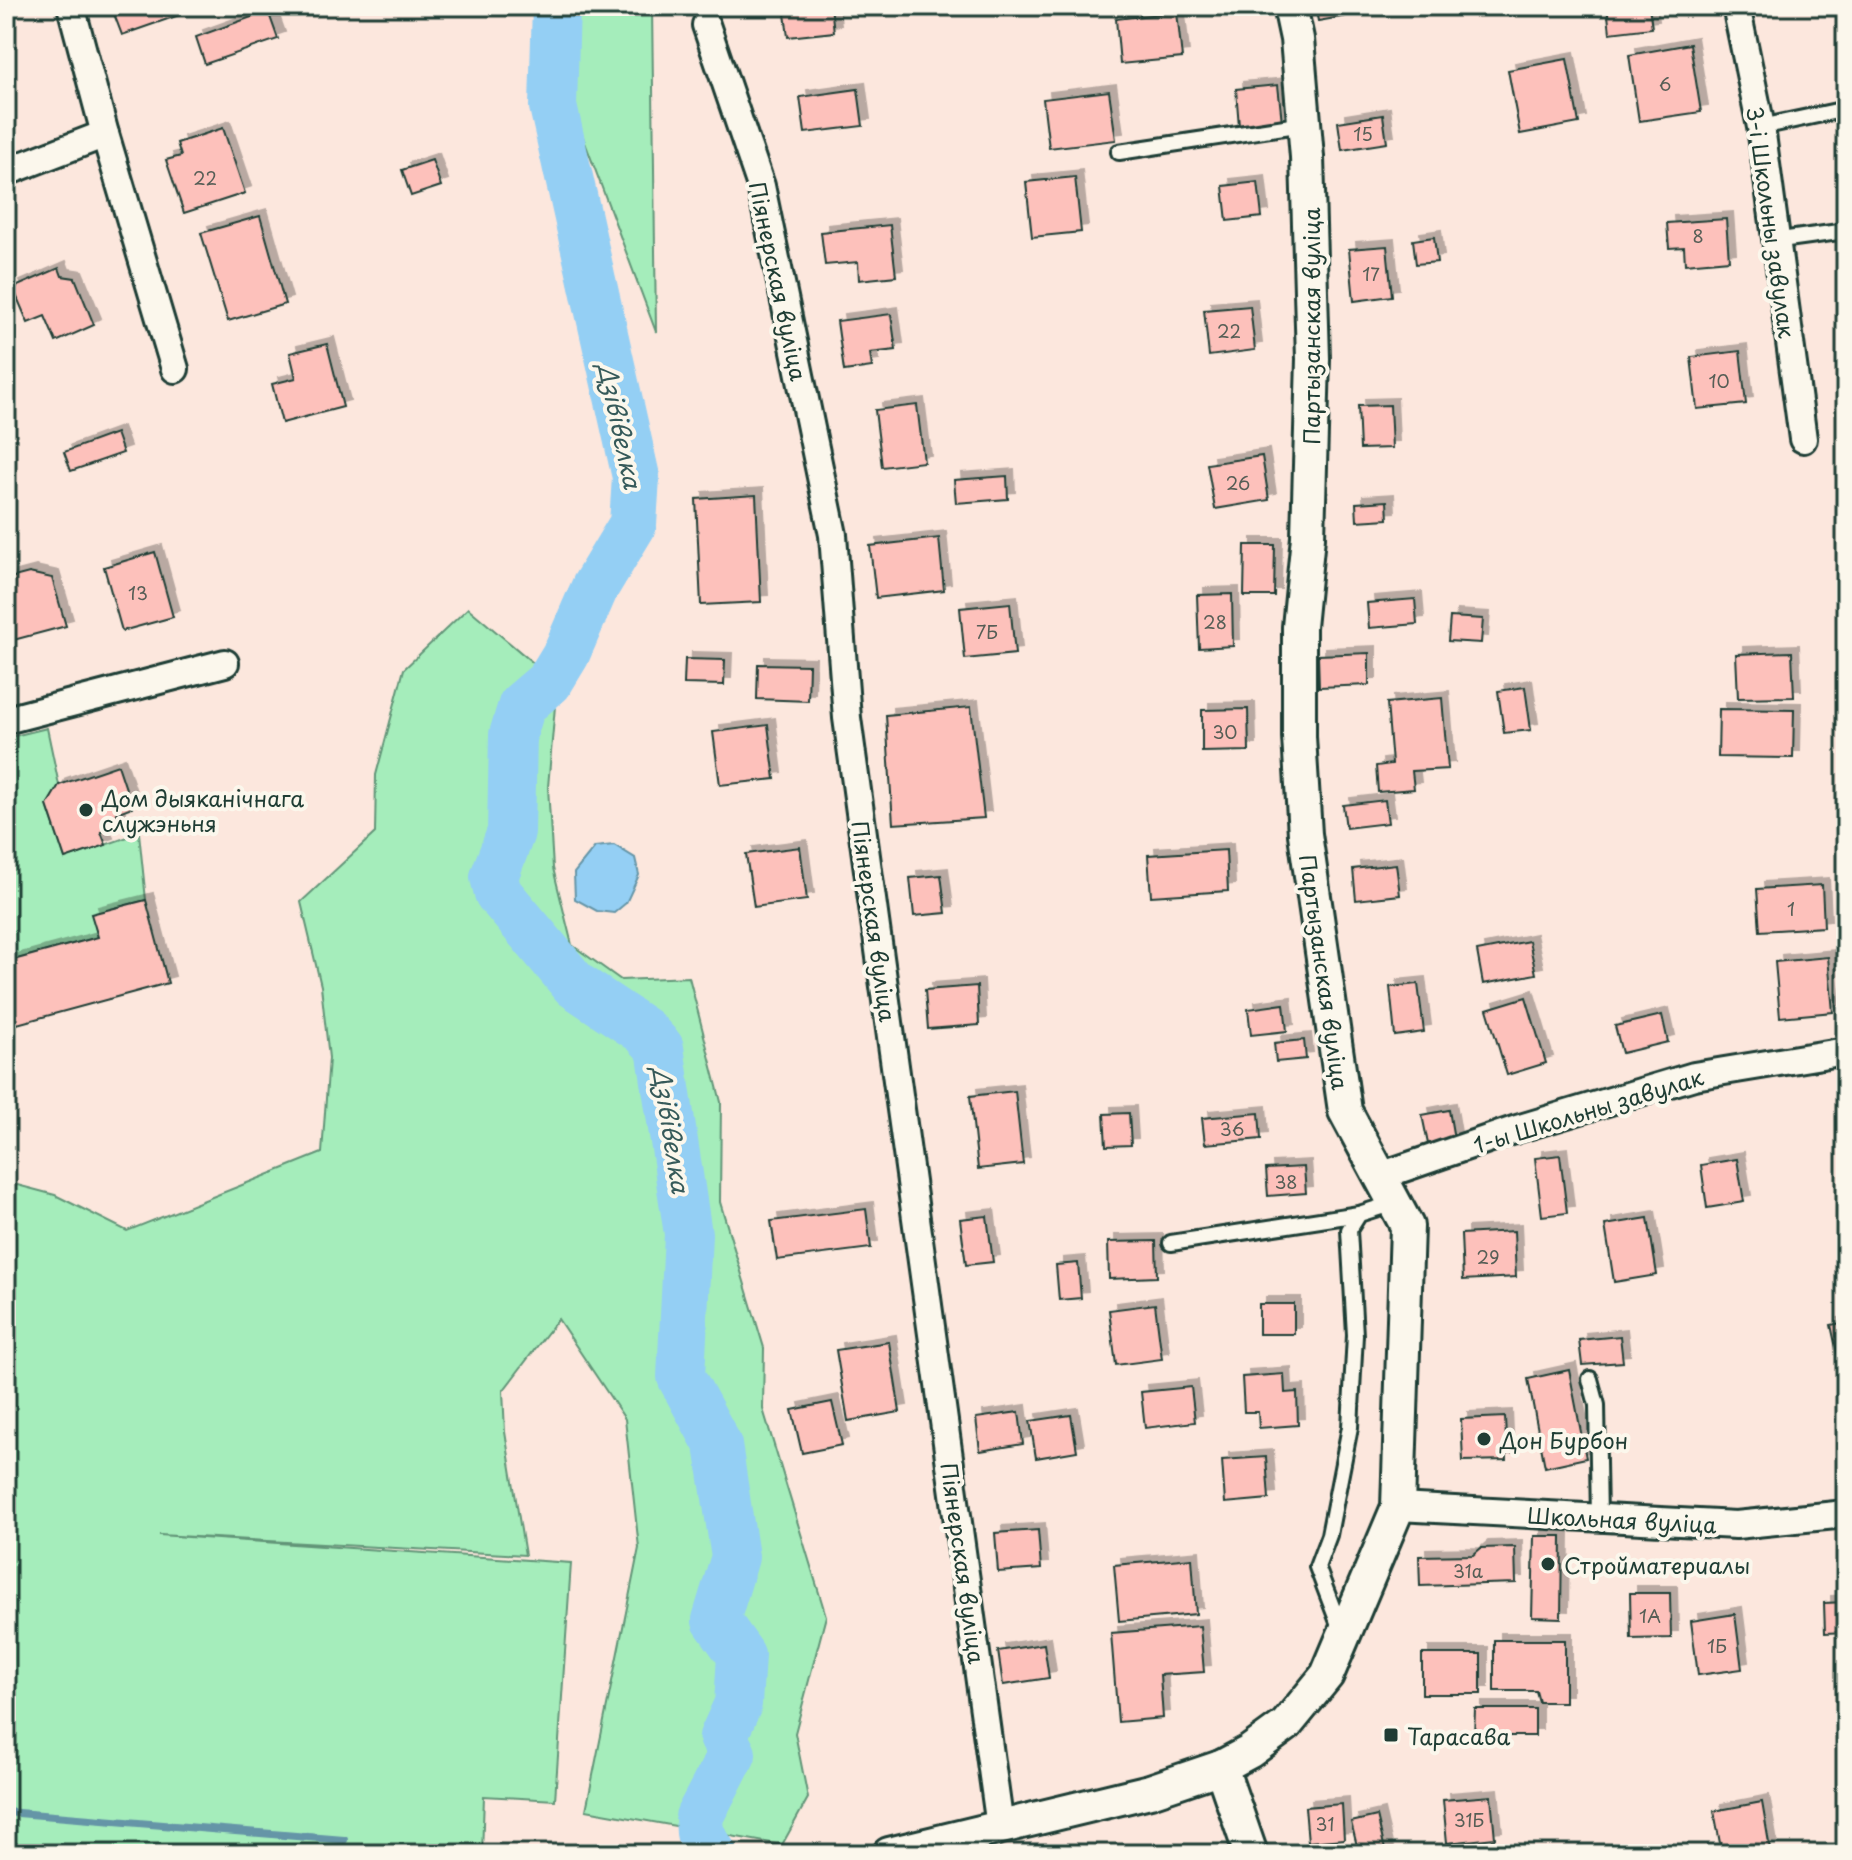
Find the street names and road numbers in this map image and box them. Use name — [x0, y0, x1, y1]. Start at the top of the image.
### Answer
street label: 3-і Школьны завулак — [1739, 104, 1805, 341]
street label: Піянерская вуліца — [742, 178, 816, 384]
street label: Партызанская вуліца — [1294, 207, 1327, 445]
street label: Піянерская вуліца — [845, 818, 906, 1024]
street label: Партызанская вуліца — [1292, 852, 1358, 1092]
street label: 1-ы Школьны завулак — [1469, 1059, 1708, 1161]
street label: Піянерская вуліца — [934, 1460, 995, 1666]
street label: Школьная вуліца — [1526, 1498, 1718, 1540]

